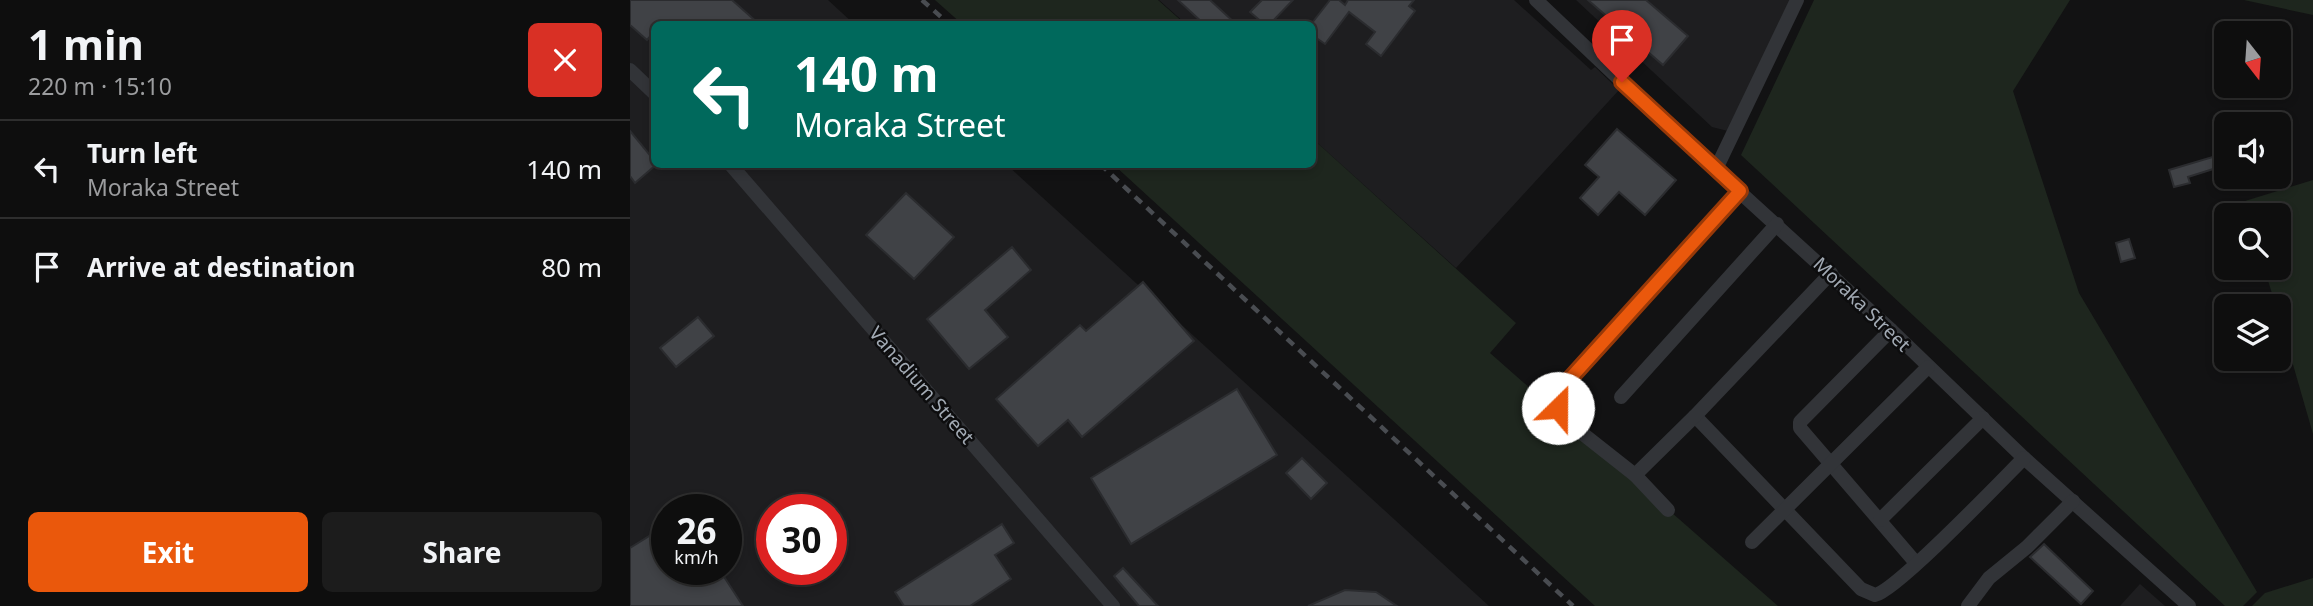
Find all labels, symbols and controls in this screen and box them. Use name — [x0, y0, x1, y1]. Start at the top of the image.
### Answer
pin — [1592, 10, 1652, 82]
text: 1 min — [28, 15, 144, 72]
icon: arrive — [1603, 21, 1641, 59]
north arrow — [2214, 21, 2291, 98]
map controls — [2214, 21, 2291, 371]
button: close — [528, 23, 602, 97]
text: 140 m — [794, 40, 939, 106]
icon: left — [679, 49, 770, 140]
text: 220 m · 15:10 — [28, 70, 172, 102]
text: Moraka Street — [794, 103, 1006, 146]
button: sound — [2214, 112, 2291, 189]
text: Turn left — [87, 135, 198, 171]
icon: left — [28, 150, 66, 188]
text: 140 m — [526, 151, 602, 187]
text: Moraka Street — [87, 171, 239, 203]
button: search — [2214, 203, 2291, 280]
icon: arrive — [28, 248, 66, 286]
text: Arrive at destination — [87, 249, 356, 285]
text: 80 m — [541, 249, 602, 285]
street label: Moraka Street — [1808, 251, 1916, 357]
button: layers — [2214, 294, 2291, 371]
street label: Vanadium Street — [864, 321, 981, 450]
position arrow — [1521, 371, 1595, 445]
speed limit sign: 30 — [756, 494, 847, 585]
text: 26 — [676, 507, 717, 554]
button: Exit — [28, 512, 308, 592]
button: Share — [322, 512, 602, 592]
text: km/h — [674, 545, 719, 569]

